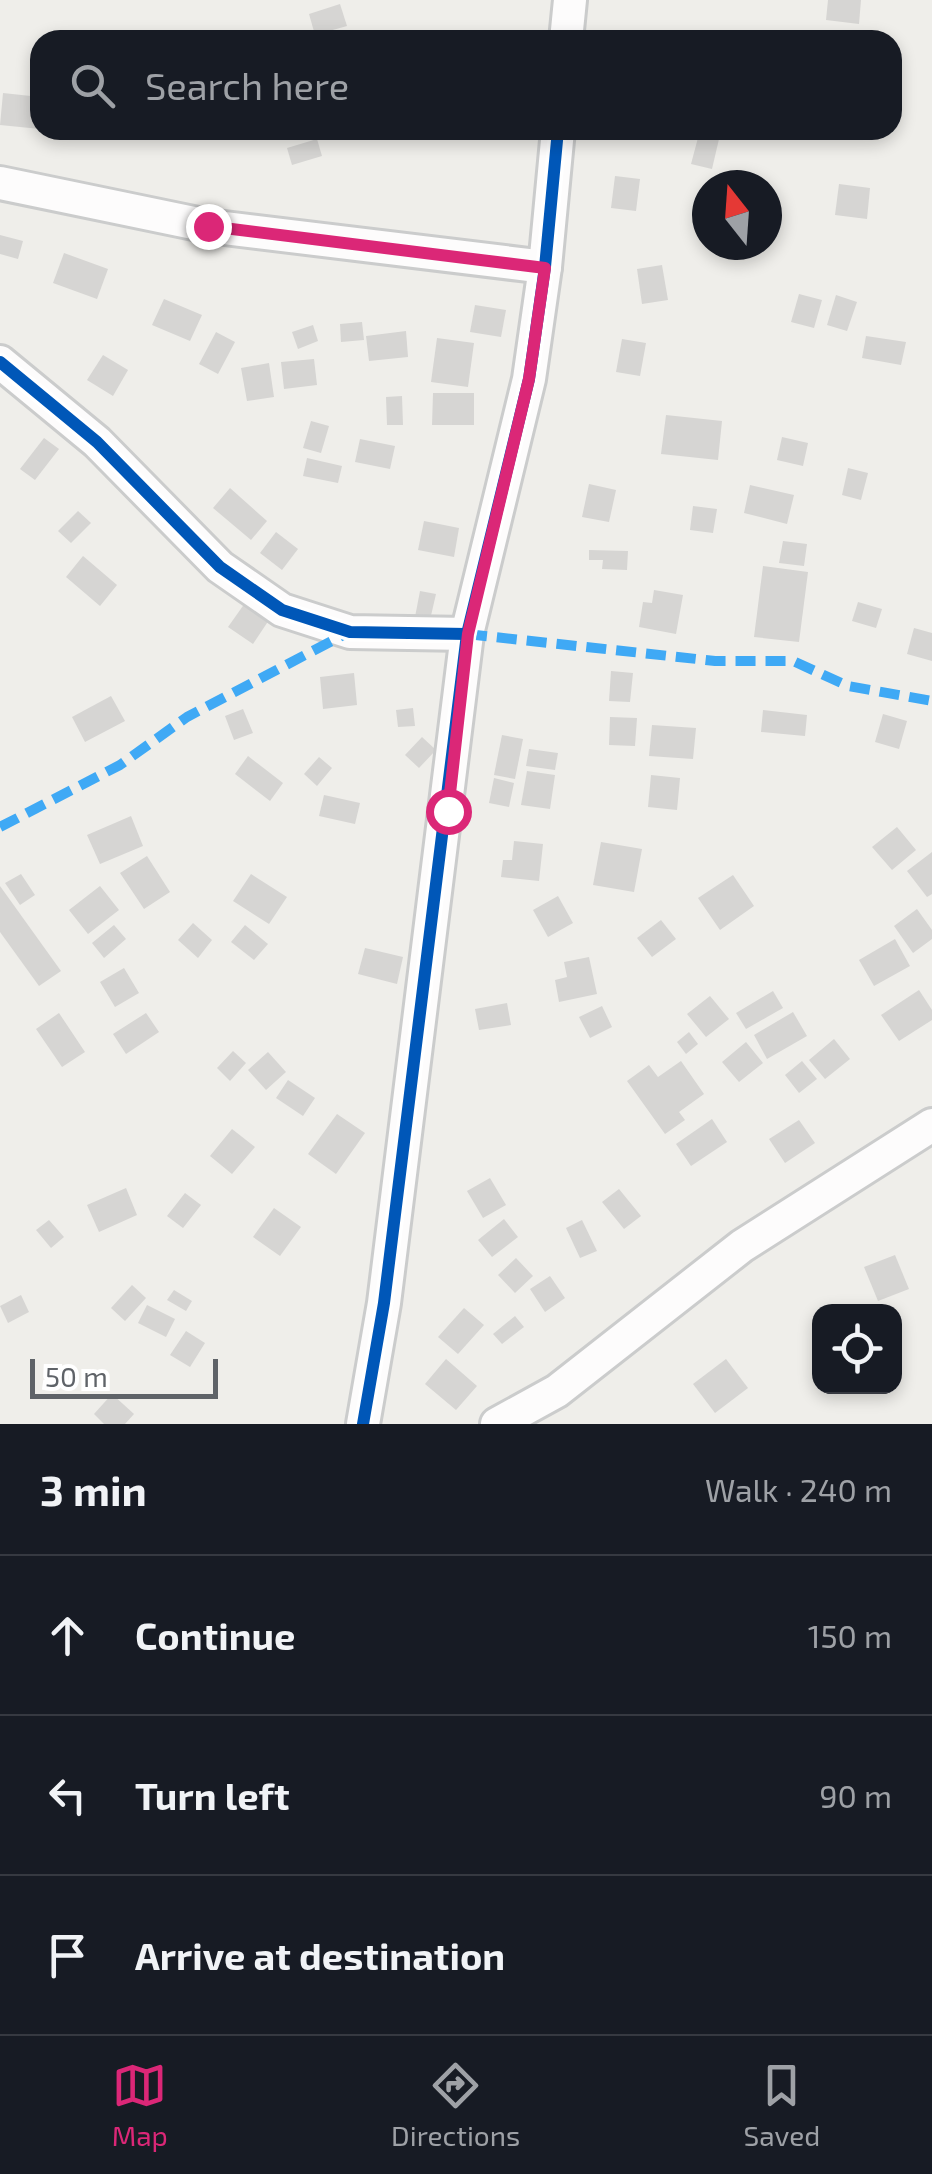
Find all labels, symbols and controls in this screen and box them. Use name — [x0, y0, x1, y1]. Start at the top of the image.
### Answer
search box — [30, 30, 902, 140]
icon: search — [65, 58, 120, 113]
text: Search here — [145, 62, 349, 108]
north arrow — [692, 170, 782, 260]
route end — [186, 204, 232, 250]
route start — [426, 789, 472, 835]
map controls — [812, 1304, 902, 1394]
button: locate — [812, 1304, 902, 1394]
scale bar — [30, 1354, 218, 1398]
text: 50 m — [45, 1359, 108, 1393]
text: 3 min — [40, 1464, 147, 1514]
text: Walk · 240 m — [705, 1470, 892, 1508]
icon: ahead — [40, 1608, 95, 1663]
text: Continue — [135, 1612, 295, 1658]
text: 150 m — [808, 1616, 892, 1654]
icon: left — [40, 1768, 95, 1823]
text: Turn left — [135, 1772, 290, 1818]
text: 90 m — [819, 1776, 892, 1814]
icon: arrive — [40, 1928, 95, 1983]
text: Arrive at destination — [135, 1932, 505, 1978]
tab: Map — [112, 2058, 168, 2152]
tab: Directions — [391, 2058, 520, 2152]
tab: Saved — [744, 2058, 820, 2152]

